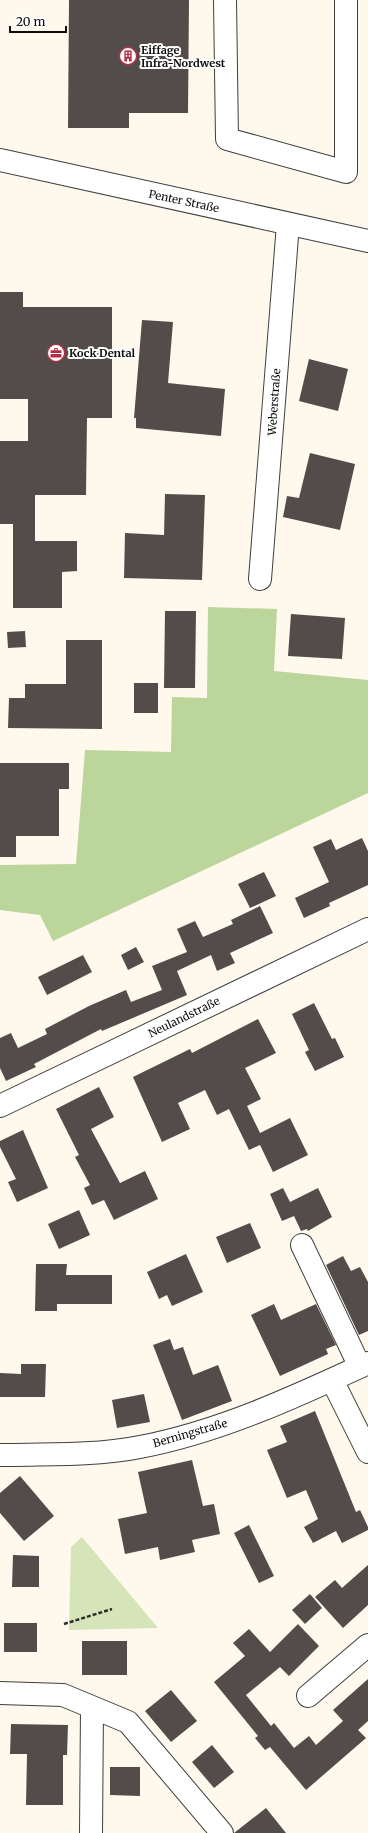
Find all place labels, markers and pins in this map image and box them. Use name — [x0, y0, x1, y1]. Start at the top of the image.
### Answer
place label: Eiffage Infra-Nordwest — [141, 43, 226, 70]
building icon: Eiffage Infra-Nordwest — [118, 46, 138, 66]
office icon: Kock Dental — [46, 343, 66, 363]
place label: Kock Dental — [69, 346, 136, 360]

